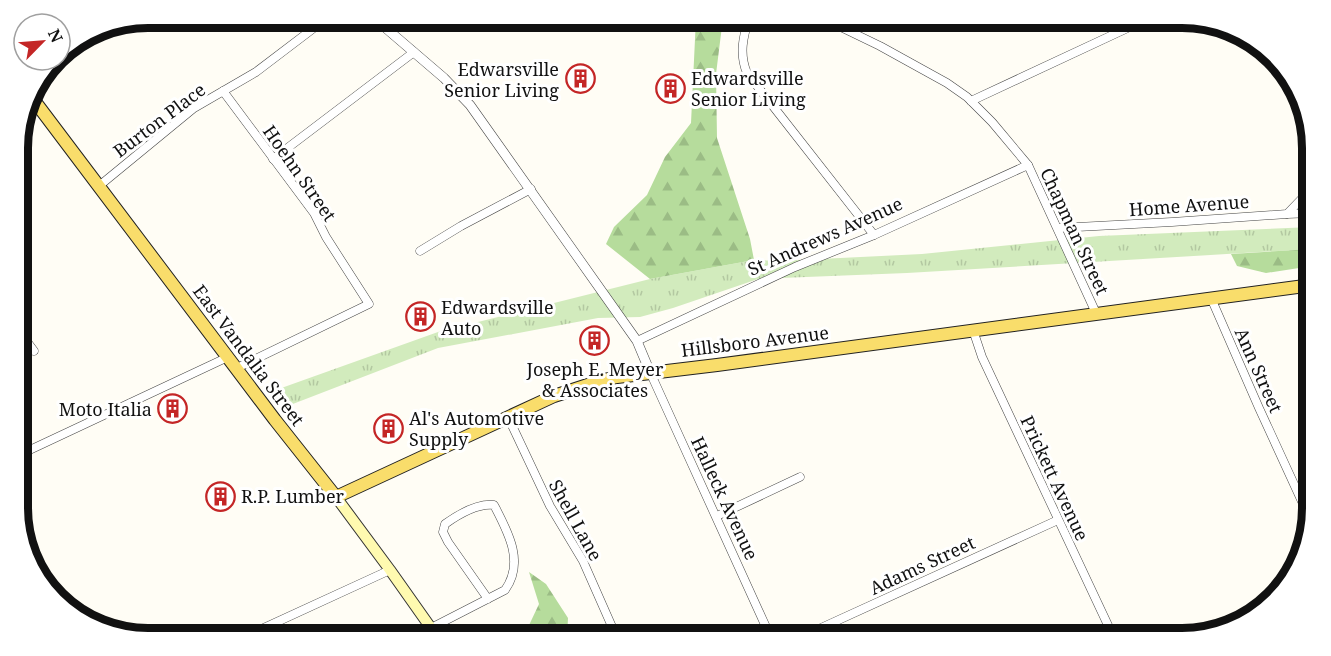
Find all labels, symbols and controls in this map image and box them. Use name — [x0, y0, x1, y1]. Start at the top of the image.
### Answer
north arrow — [12, 12, 72, 72]
text: N — [43, 25, 68, 46]
place label: Edwarsville Senior Living — [444, 57, 559, 102]
building icon: Edwarsville Senior Living — [564, 63, 596, 95]
place label: Edwardsville Senior Living — [691, 66, 806, 111]
building icon: Edwardsville Senior Living — [654, 72, 686, 104]
street label: Burton Place — [108, 77, 210, 163]
street label: Hoehn Street — [258, 120, 342, 226]
street label: Chapman Street — [1035, 164, 1115, 298]
street label: Home Avenue — [1128, 189, 1250, 221]
street label: St Andrews Avenue — [744, 191, 906, 281]
street label: East Vandalia Street — [188, 280, 310, 430]
place label: Edwardsville Auto — [441, 295, 554, 340]
building icon: Edwardsville Auto — [404, 301, 436, 333]
street label: Hillsboro Avenue — [680, 320, 830, 362]
building icon: Joseph E. Meyer & Associates — [579, 324, 611, 356]
street label: Ann Street — [1230, 324, 1288, 416]
place label: Joseph E. Meyer & Associates — [526, 357, 664, 402]
building icon: Moto Italia — [157, 393, 189, 425]
place label: Moto Italia — [59, 397, 152, 421]
place label: Al's Automotive Supply — [409, 406, 544, 451]
building icon: Al's Automotive Supply — [372, 412, 404, 444]
street label: Prickett Avenue — [1016, 412, 1094, 544]
street label: Halleck Avenue — [686, 432, 764, 564]
street label: Shell Lane — [544, 475, 608, 565]
building icon: R.P. Lumber — [204, 480, 236, 512]
place label: R.P. Lumber — [241, 484, 345, 508]
street label: Adams Street — [865, 530, 979, 600]

